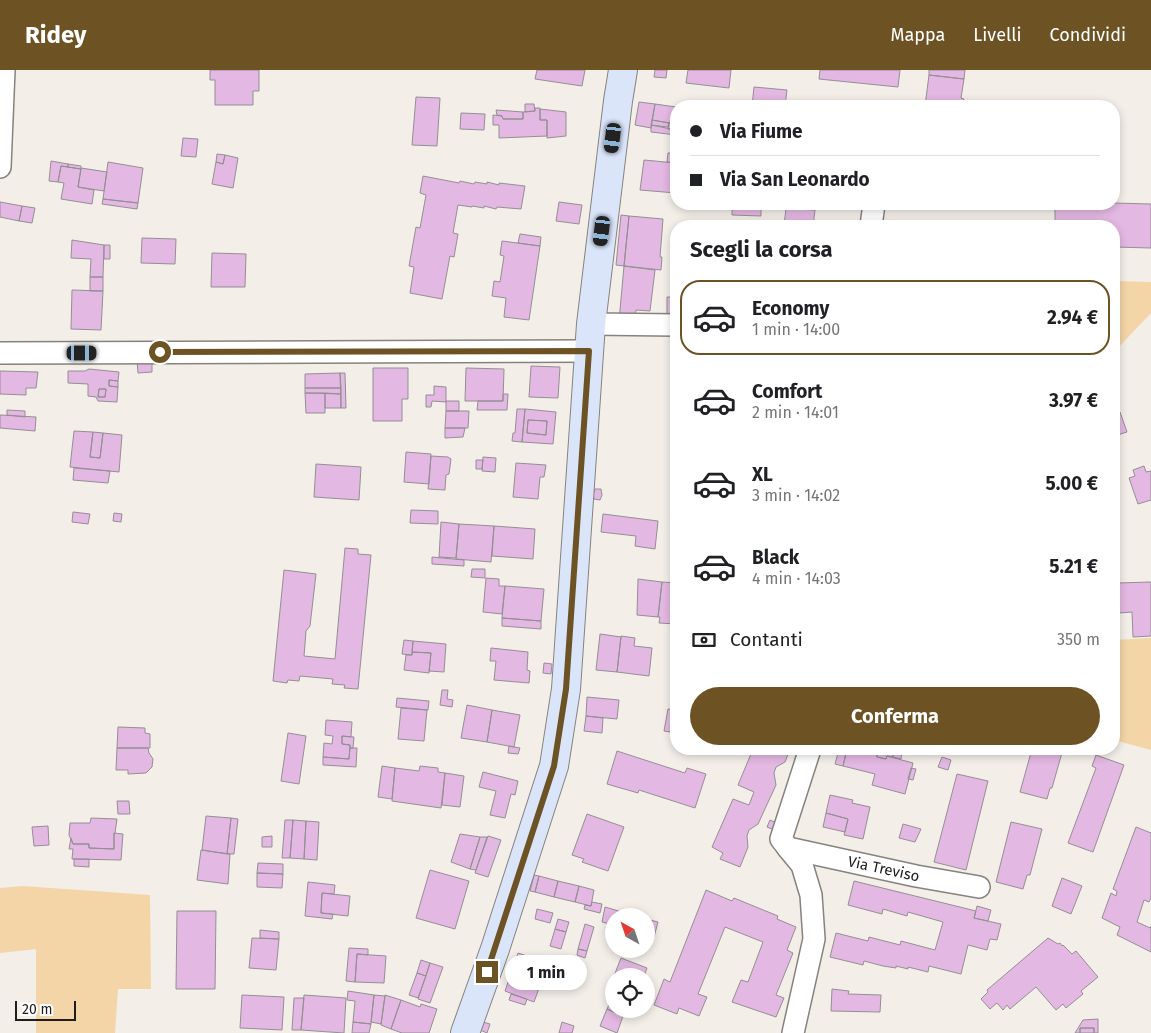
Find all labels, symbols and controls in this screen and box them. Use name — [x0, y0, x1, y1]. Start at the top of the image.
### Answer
text: Ridey — [25, 21, 86, 49]
text: Mappa — [891, 24, 945, 46]
text: Livelli — [973, 24, 1022, 46]
text: Condividi — [1050, 24, 1126, 46]
text: Via Fiume — [720, 120, 803, 143]
car — [603, 122, 622, 154]
text: Via San Leonardo — [720, 168, 870, 191]
car — [592, 215, 611, 247]
text: Scegli la corsa — [690, 236, 833, 263]
icon: car — [692, 295, 737, 340]
text: Economy — [752, 297, 829, 320]
text: 2.94 € — [1047, 306, 1098, 329]
text: 1 min · 14:00 — [752, 320, 840, 339]
route start — [149, 341, 171, 363]
car — [67, 346, 97, 361]
icon: car — [692, 378, 737, 423]
text: Comfort — [752, 380, 822, 403]
text: 3.97 € — [1049, 389, 1098, 412]
text: 2 min · 14:01 — [752, 403, 839, 422]
icon: car — [692, 461, 737, 506]
text: XL — [752, 463, 773, 486]
text: 5.00 € — [1046, 472, 1098, 495]
text: 3 min · 14:02 — [752, 486, 840, 505]
icon: car — [692, 544, 737, 589]
text: Black — [752, 546, 799, 569]
text: 5.21 € — [1049, 555, 1098, 578]
text: 4 min · 14:03 — [752, 569, 841, 588]
icon: cash — [690, 626, 718, 654]
text: Contanti — [730, 628, 803, 651]
text: 350 m — [1057, 630, 1100, 649]
button: Conferma — [690, 687, 1100, 745]
street label: Via Treviso — [846, 852, 921, 886]
north arrow — [605, 908, 655, 958]
map controls — [605, 908, 655, 1018]
callout: 1 min — [504, 954, 587, 990]
route end — [476, 961, 498, 983]
text: 1 min — [527, 963, 565, 982]
button: locate — [605, 968, 655, 1018]
scale bar — [15, 998, 76, 1021]
text: 20 m — [22, 1001, 52, 1018]

